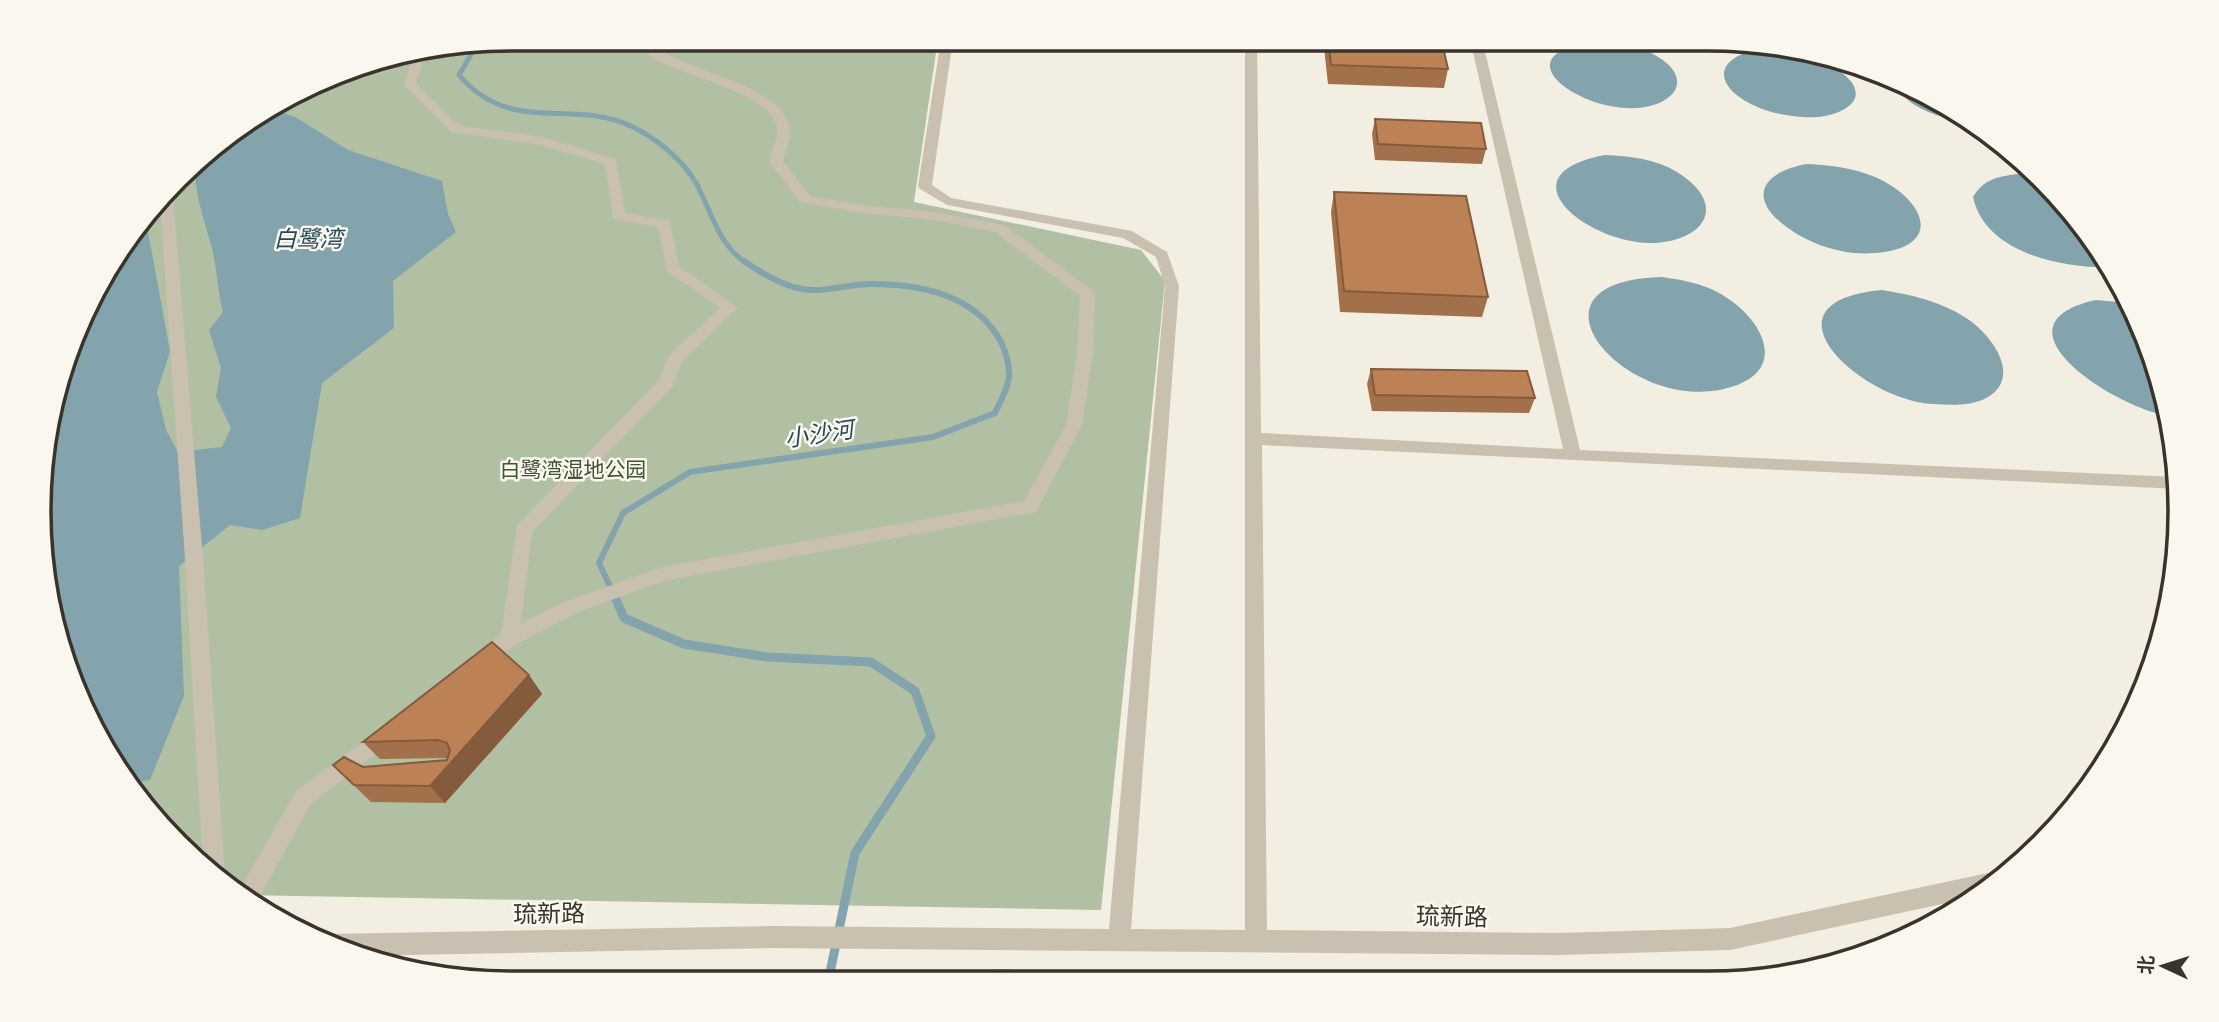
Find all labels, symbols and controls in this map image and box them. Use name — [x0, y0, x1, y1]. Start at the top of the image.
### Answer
water label: 白鹭湾 — [274, 225, 347, 253]
water label: 小沙河 — [783, 415, 859, 453]
park label: 白鹭湾湿地公园 — [500, 457, 647, 483]
street label: 琉新路 — [513, 899, 585, 929]
street label: 琉新路 — [1416, 902, 1488, 932]
north arrow — [2128, 931, 2198, 1001]
text: 北 — [2134, 955, 2159, 975]

